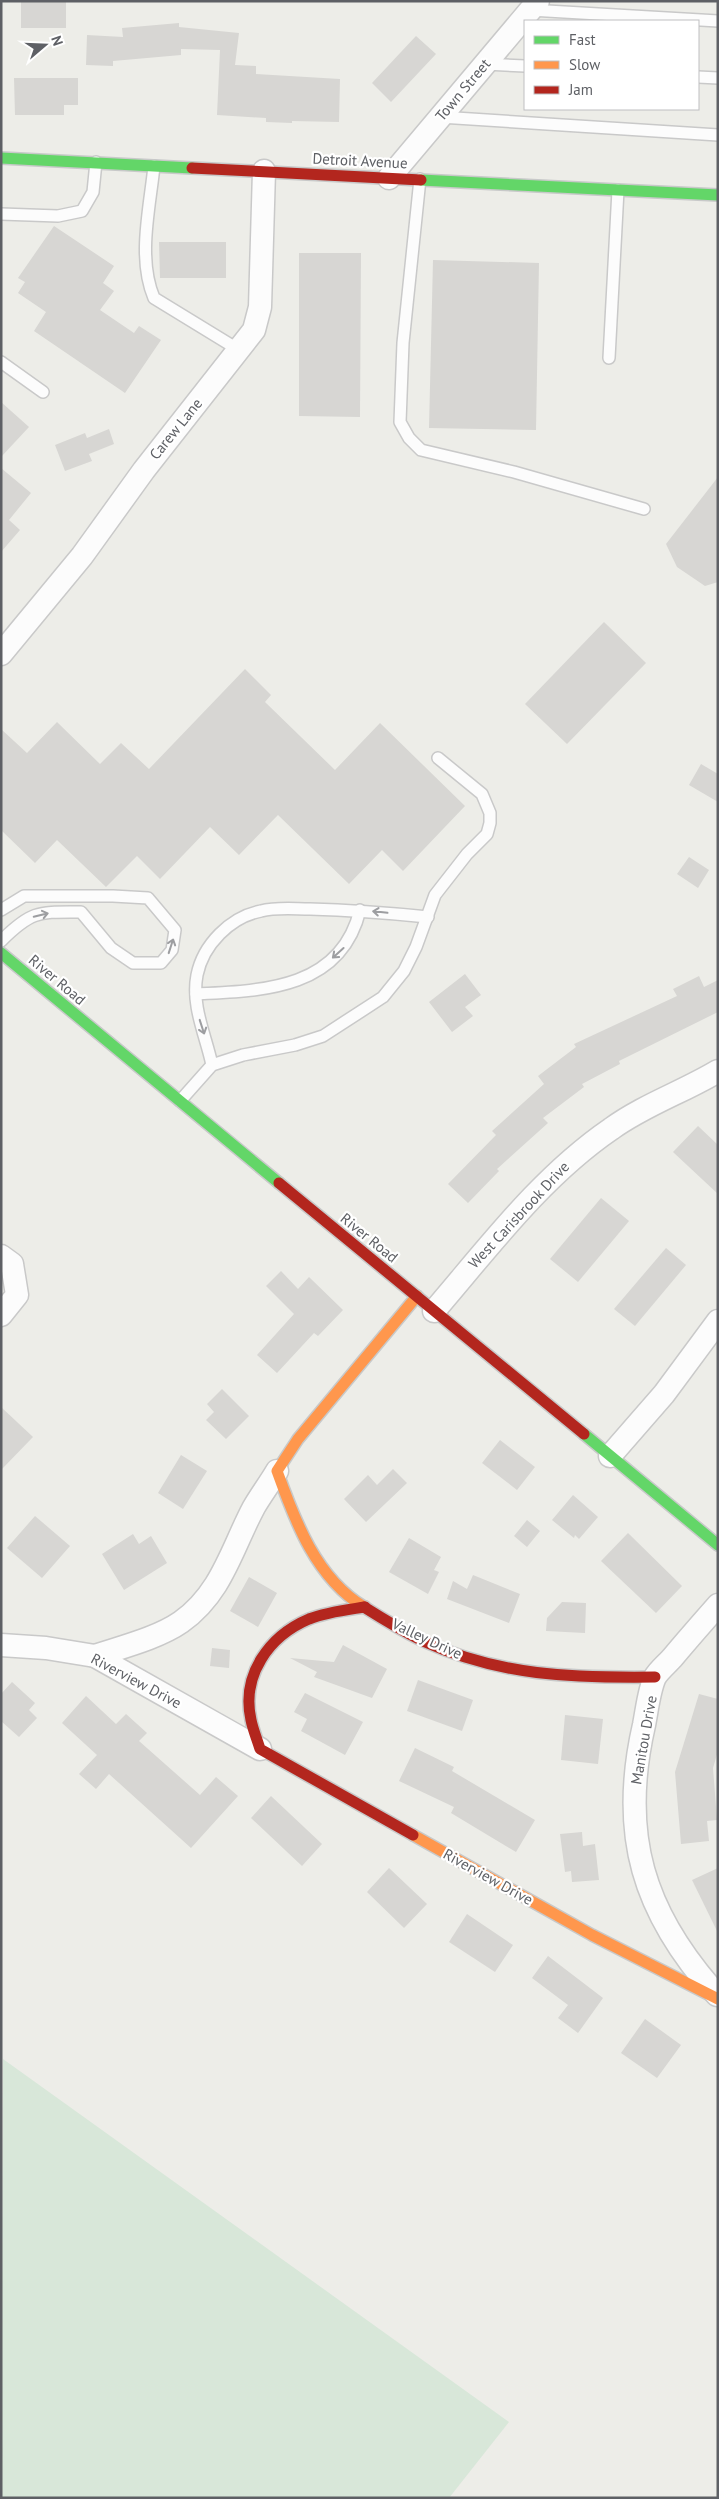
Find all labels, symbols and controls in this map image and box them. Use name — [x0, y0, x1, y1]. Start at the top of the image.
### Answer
north arrow — [20, 20, 70, 70]
legend — [524, 20, 699, 110]
text: Fast — [569, 30, 596, 49]
text: N — [47, 33, 67, 48]
street label: Town Street — [431, 55, 494, 125]
text: Slow — [569, 55, 600, 74]
text: Jam — [568, 80, 593, 99]
street label: Detroit Avenue — [312, 149, 408, 172]
street label: Carew Lane — [145, 394, 206, 463]
one-way arrow — [372, 907, 388, 917]
one-way arrow — [32, 909, 48, 919]
one-way arrow — [166, 938, 176, 954]
one-way arrow — [332, 947, 345, 958]
street label: River Road — [25, 950, 90, 1009]
one-way arrow — [198, 1019, 207, 1035]
street label: West Carisbrook Drive — [464, 1157, 573, 1272]
street label: River Road — [337, 1209, 402, 1267]
street label: Valley Drive — [388, 1614, 465, 1663]
street label: Riverview Drive — [88, 1649, 185, 1712]
street label: Manitou Drive — [626, 1694, 661, 1786]
street label: Riverview Drive — [440, 1844, 536, 1909]

